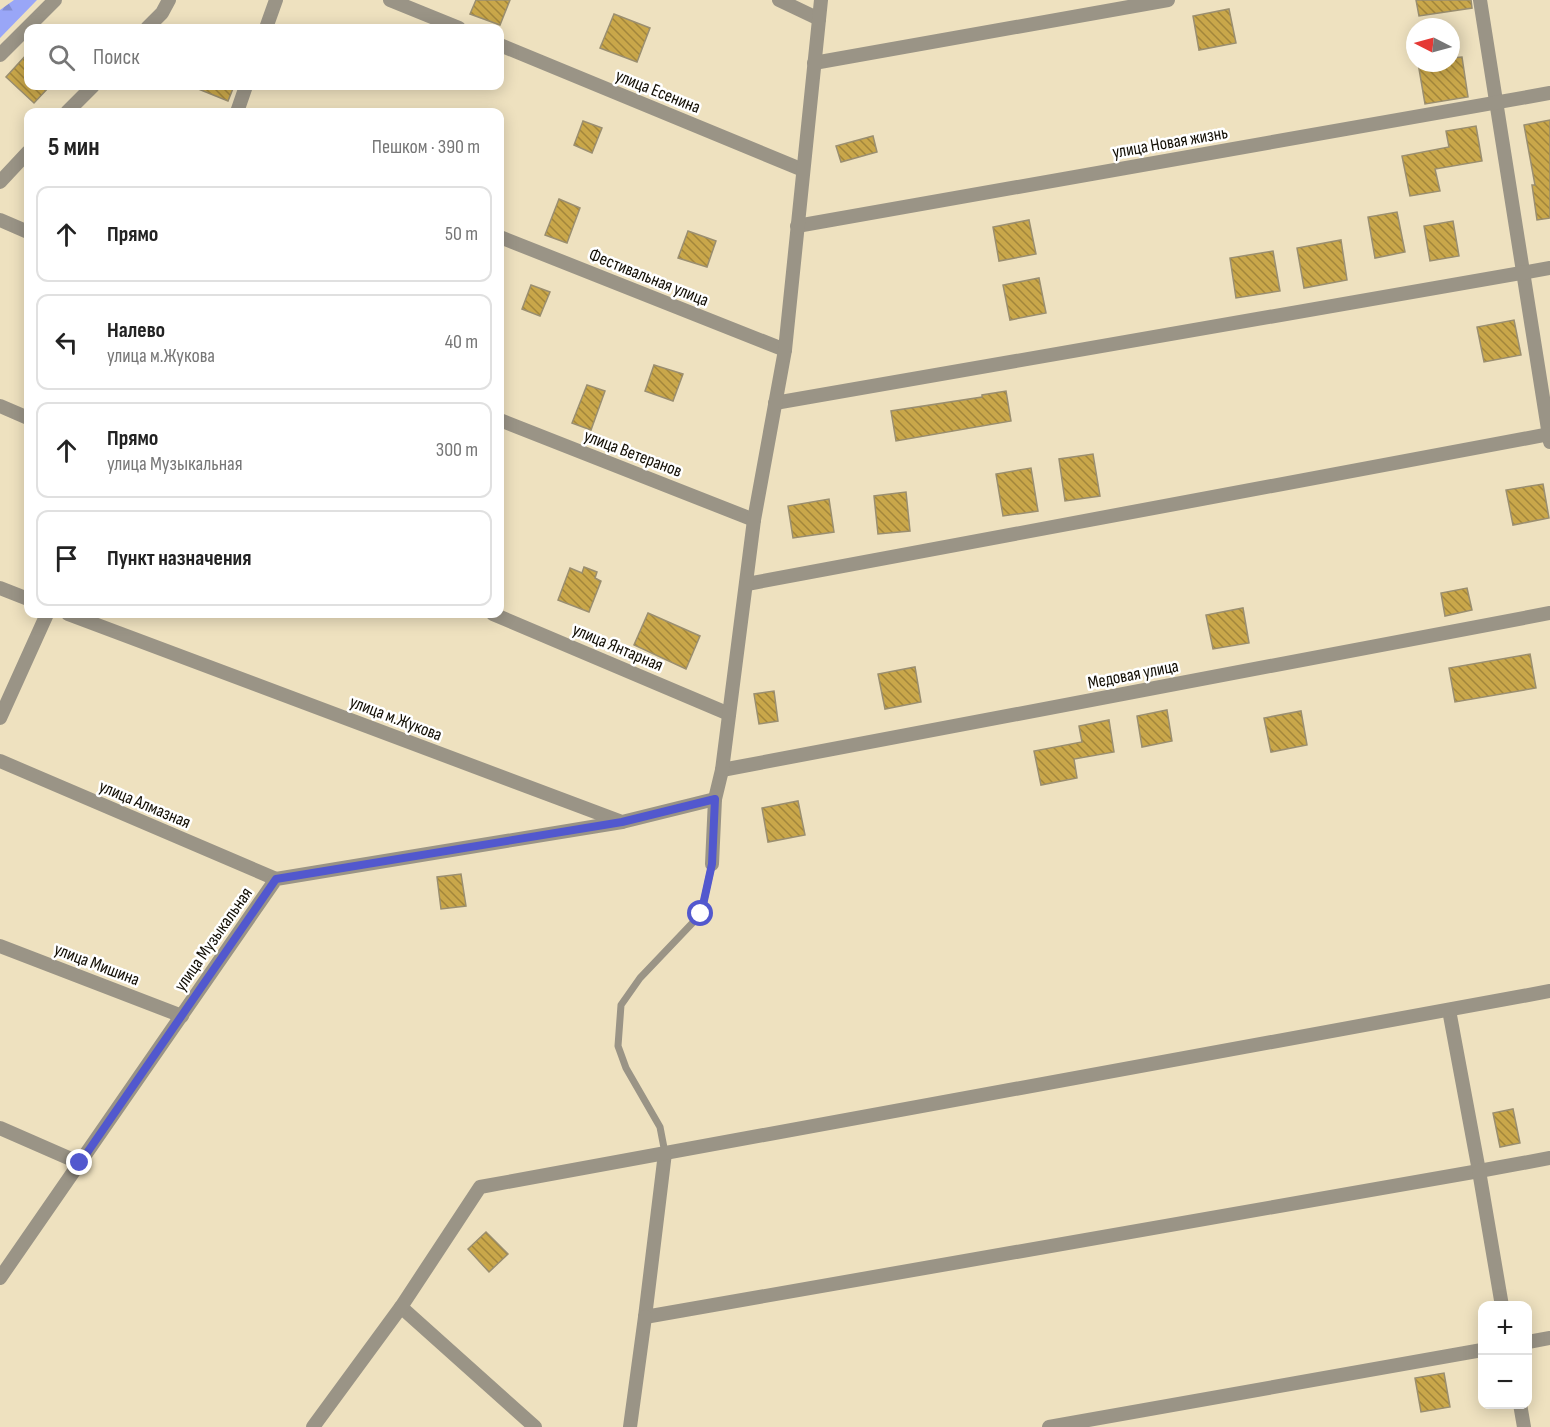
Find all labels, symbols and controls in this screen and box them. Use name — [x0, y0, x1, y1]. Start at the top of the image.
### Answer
north arrow — [1406, 18, 1460, 72]
search box — [24, 24, 504, 90]
icon: search — [45, 41, 78, 74]
text: Поиск — [93, 44, 139, 71]
street label: улица Есенина — [612, 65, 703, 118]
street label: улица Новая жизнь — [1111, 122, 1230, 163]
text: 5 мин — [48, 132, 100, 163]
text: Пешком · 390 m — [372, 135, 480, 159]
icon: ahead — [50, 218, 83, 251]
text: Прямо — [107, 221, 158, 248]
text: 50 m — [445, 222, 478, 246]
street label: Фестивальная улица — [586, 244, 712, 311]
text: Налево — [107, 317, 165, 344]
icon: left — [50, 326, 83, 359]
text: 40 m — [445, 330, 478, 354]
text: улица м.Жукова — [107, 344, 215, 368]
text: Прямо — [107, 425, 158, 452]
street label: улица Ветеранов — [581, 425, 685, 482]
icon: ahead — [50, 434, 83, 467]
text: 300 m — [436, 438, 478, 462]
text: улица Музыкальная — [107, 452, 243, 476]
icon: arrive — [50, 542, 83, 575]
text: Пункт назначения — [107, 545, 251, 572]
street label: улица Янтарная — [569, 619, 666, 676]
street label: Медовая улица — [1086, 655, 1180, 694]
street label: улица м.Жукова — [347, 691, 445, 746]
street label: улица Алмазная — [96, 776, 194, 833]
street label: улица Музыкальная — [170, 883, 257, 995]
route start — [687, 900, 713, 926]
street label: улица Мишина — [51, 939, 143, 990]
route end — [66, 1149, 92, 1175]
map controls — [1478, 1301, 1532, 1409]
button: + — [1478, 1301, 1532, 1355]
button: − — [1478, 1355, 1532, 1409]

